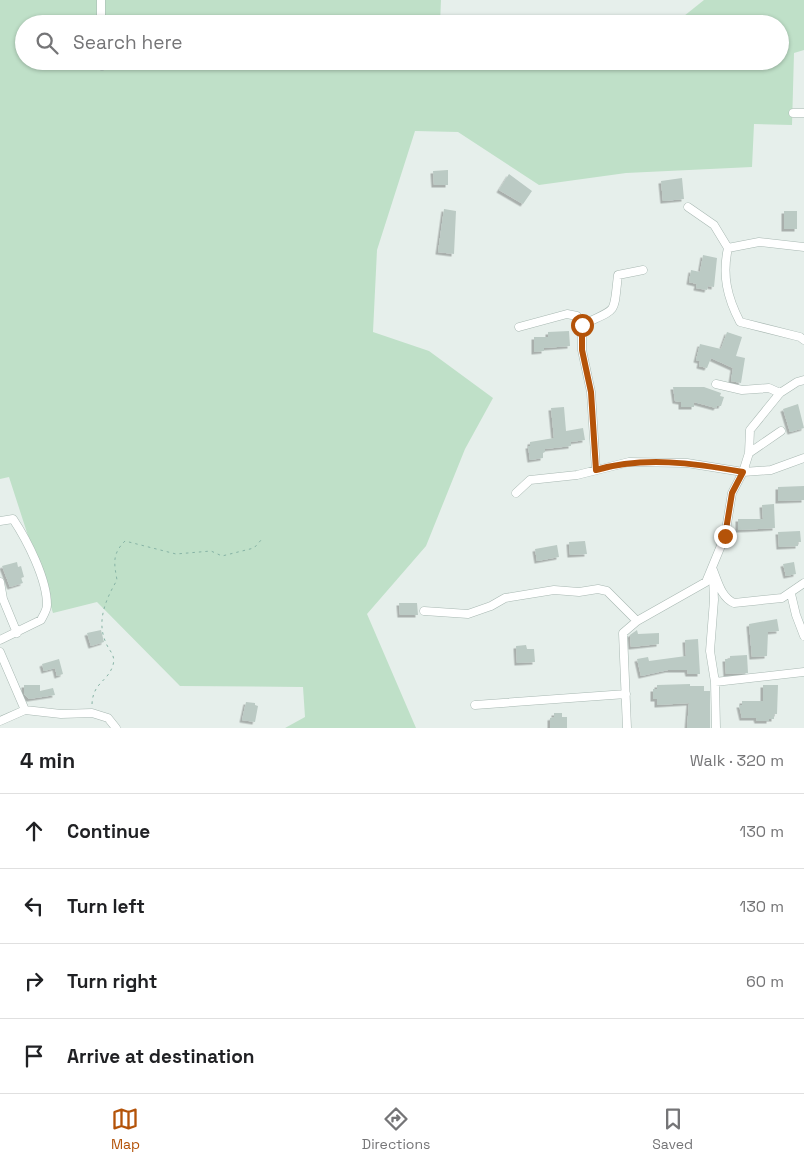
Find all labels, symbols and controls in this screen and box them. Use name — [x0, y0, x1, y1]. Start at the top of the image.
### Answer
search box — [15, 15, 789, 70]
icon: search — [33, 29, 61, 57]
text: Search here — [73, 30, 183, 55]
route start — [571, 314, 594, 337]
route end — [714, 525, 737, 548]
text: 4 min — [20, 747, 75, 774]
text: Walk · 320 m — [690, 750, 784, 771]
icon: ahead — [20, 817, 48, 845]
text: Continue — [67, 819, 150, 844]
text: 130 m — [740, 821, 784, 842]
icon: left — [20, 892, 48, 920]
text: Turn left — [67, 894, 145, 919]
text: 130 m — [740, 896, 784, 917]
icon: right — [20, 967, 48, 995]
text: Turn right — [67, 969, 157, 994]
text: 60 m — [746, 971, 784, 992]
icon: arrive — [20, 1042, 48, 1070]
text: Arrive at destination — [67, 1044, 255, 1069]
tab: Map — [111, 1105, 140, 1153]
tab: Directions — [362, 1105, 430, 1153]
tab: Saved — [652, 1105, 693, 1153]

